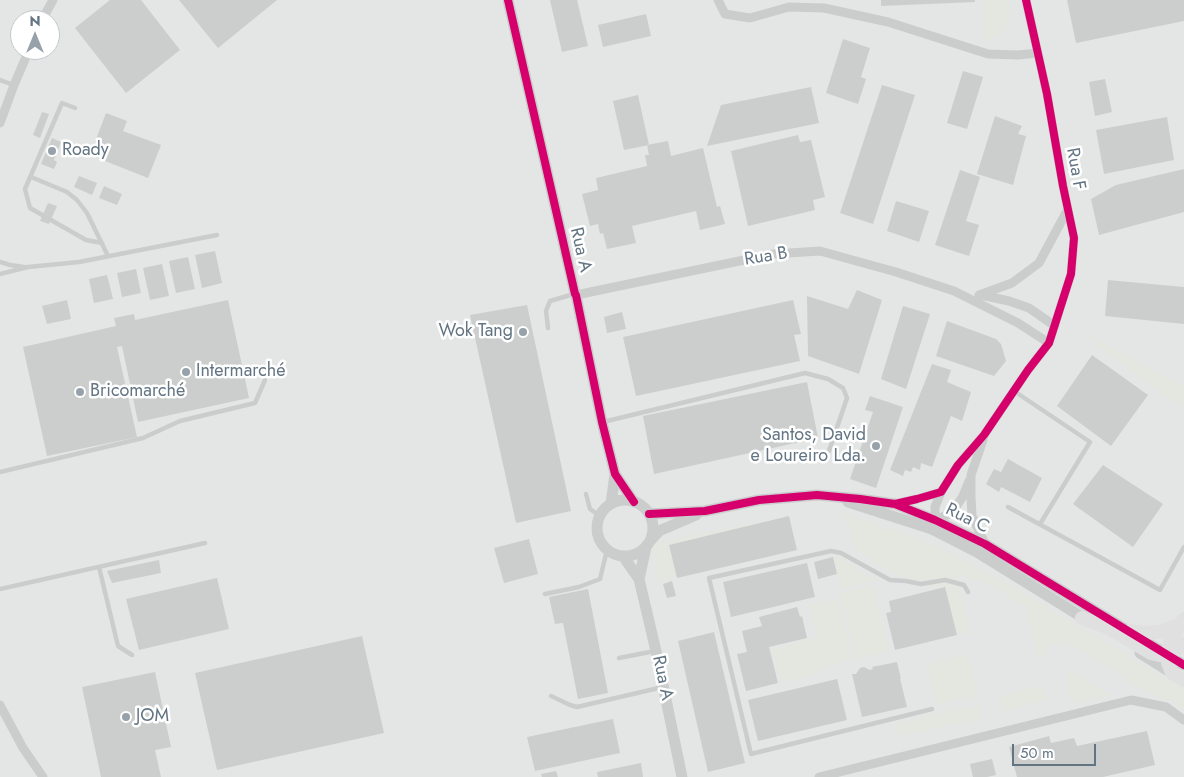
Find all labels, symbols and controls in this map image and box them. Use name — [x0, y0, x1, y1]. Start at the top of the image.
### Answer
north arrow — [10, 10, 60, 60]
text: N — [29, 11, 41, 31]
place label: Roady — [62, 140, 109, 162]
marker: Roady — [46, 145, 58, 157]
street label: Rua F — [1061, 146, 1089, 192]
street label: Rua A — [564, 225, 596, 275]
street label: Rua B — [743, 243, 789, 271]
place label: Wok Tang — [439, 321, 513, 343]
marker: Wok Tang — [517, 326, 529, 338]
place label: Intermarché — [196, 361, 286, 383]
marker: Intermarché — [180, 366, 192, 378]
place label: Bricomarché — [90, 381, 185, 403]
marker: Bricomarché — [74, 386, 86, 398]
place label: Santos, David e Loureiro Lda. — [751, 425, 866, 468]
marker: Santos, David e Loureiro Lda. — [870, 440, 882, 452]
street label: Rua C — [942, 499, 992, 539]
street label: Rua A — [647, 654, 677, 702]
place label: JOM — [136, 706, 169, 728]
marker: JOM — [120, 711, 132, 723]
scale bar — [1014, 734, 1098, 766]
text: 50 m — [1020, 742, 1054, 764]

